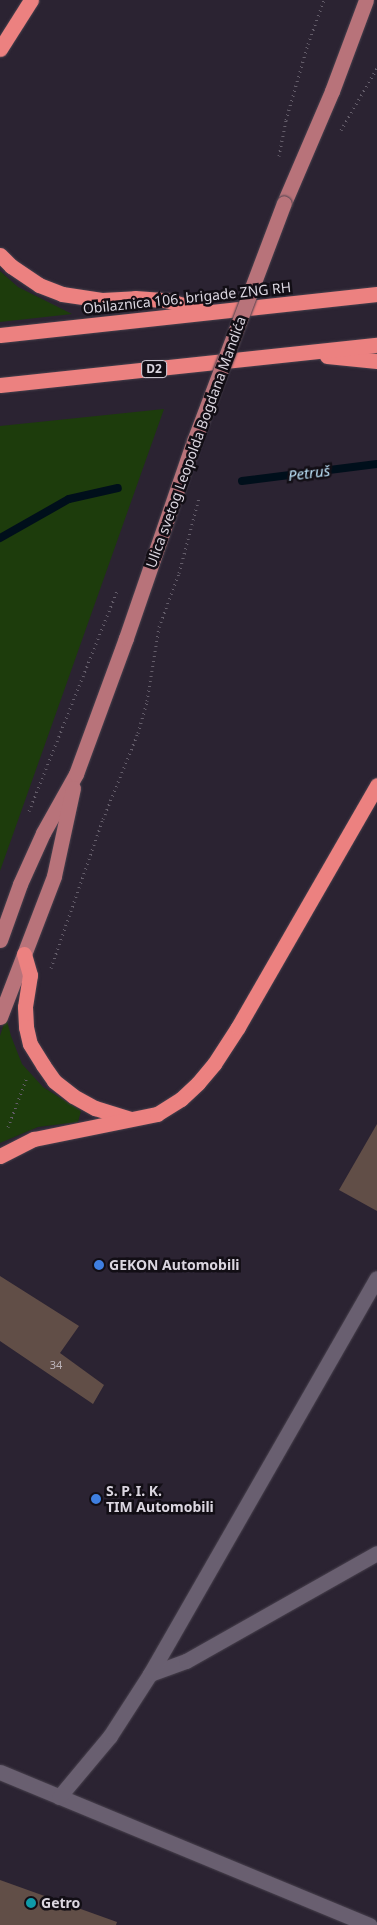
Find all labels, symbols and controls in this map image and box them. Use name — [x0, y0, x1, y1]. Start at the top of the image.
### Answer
street label: Obilaznica 106. brigade ZNG RH — [82, 279, 292, 317]
street label: Ulica svetog Leopolda Bogdana Mandića — [143, 314, 249, 570]
road number: D2 — [140, 359, 168, 378]
water label: Petruš — [287, 462, 331, 484]
place label: GEKON Automobili — [109, 1257, 239, 1273]
marker: GEKON Automobili — [93, 1259, 105, 1271]
house number: 34 — [50, 1358, 62, 1372]
place label: S. P. I. K. TIM Automobili — [106, 1483, 214, 1515]
marker: S. P. I. K. TIM Automobili — [90, 1493, 102, 1505]
place label: Getro — [41, 1895, 80, 1911]
marker: Getro — [25, 1897, 37, 1909]

